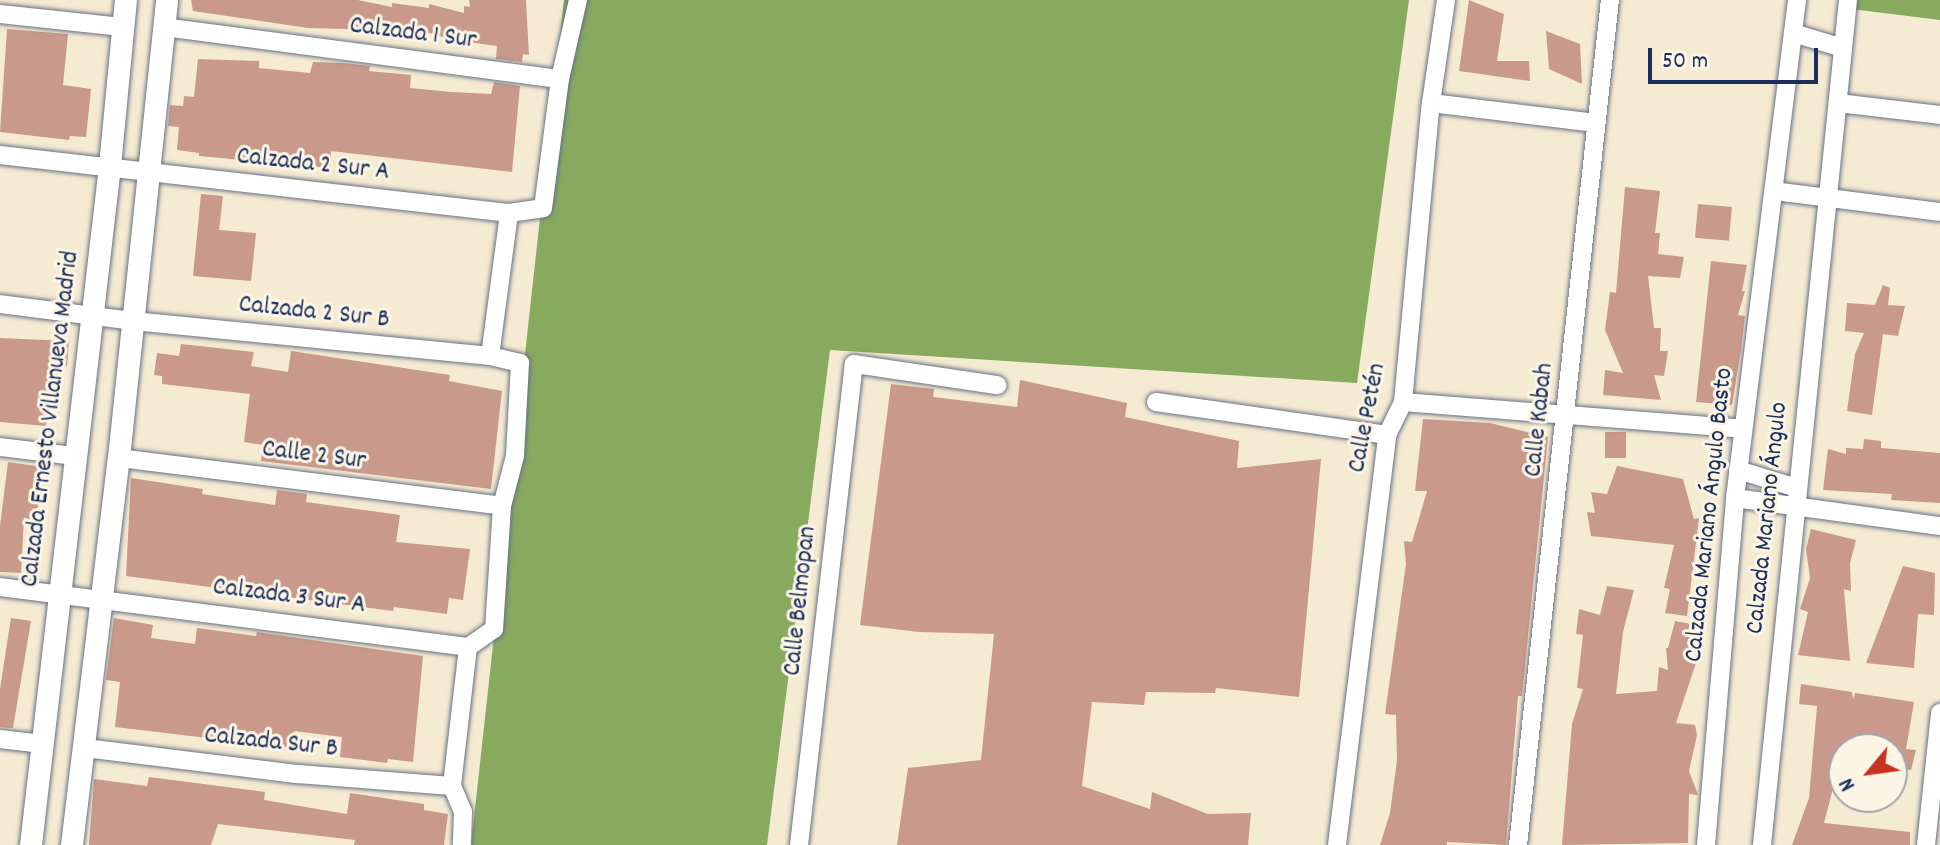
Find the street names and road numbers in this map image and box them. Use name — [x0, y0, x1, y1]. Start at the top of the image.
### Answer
street label: Calzada 1 Sur — [348, 11, 478, 57]
street label: Calzada 2 Sur A — [235, 141, 391, 189]
street label: Calzada Ernesto Villanueva Madrid — [15, 249, 87, 589]
street label: Calzada 2 Sur B — [237, 290, 391, 336]
street label: Calle Petén — [1342, 361, 1394, 475]
street label: Calle Kabah — [1519, 361, 1561, 479]
street label: Calzada Mariano Ángulo Basto — [1679, 366, 1741, 664]
street label: Calzada Mariano Ángulo — [1740, 401, 1796, 635]
street label: Calle 2 Sur — [260, 434, 368, 478]
street label: Calle Belmopan — [778, 525, 824, 677]
street label: Calzada 3 Sur A — [211, 572, 367, 622]
street label: Calzada Sur B — [203, 720, 339, 766]

